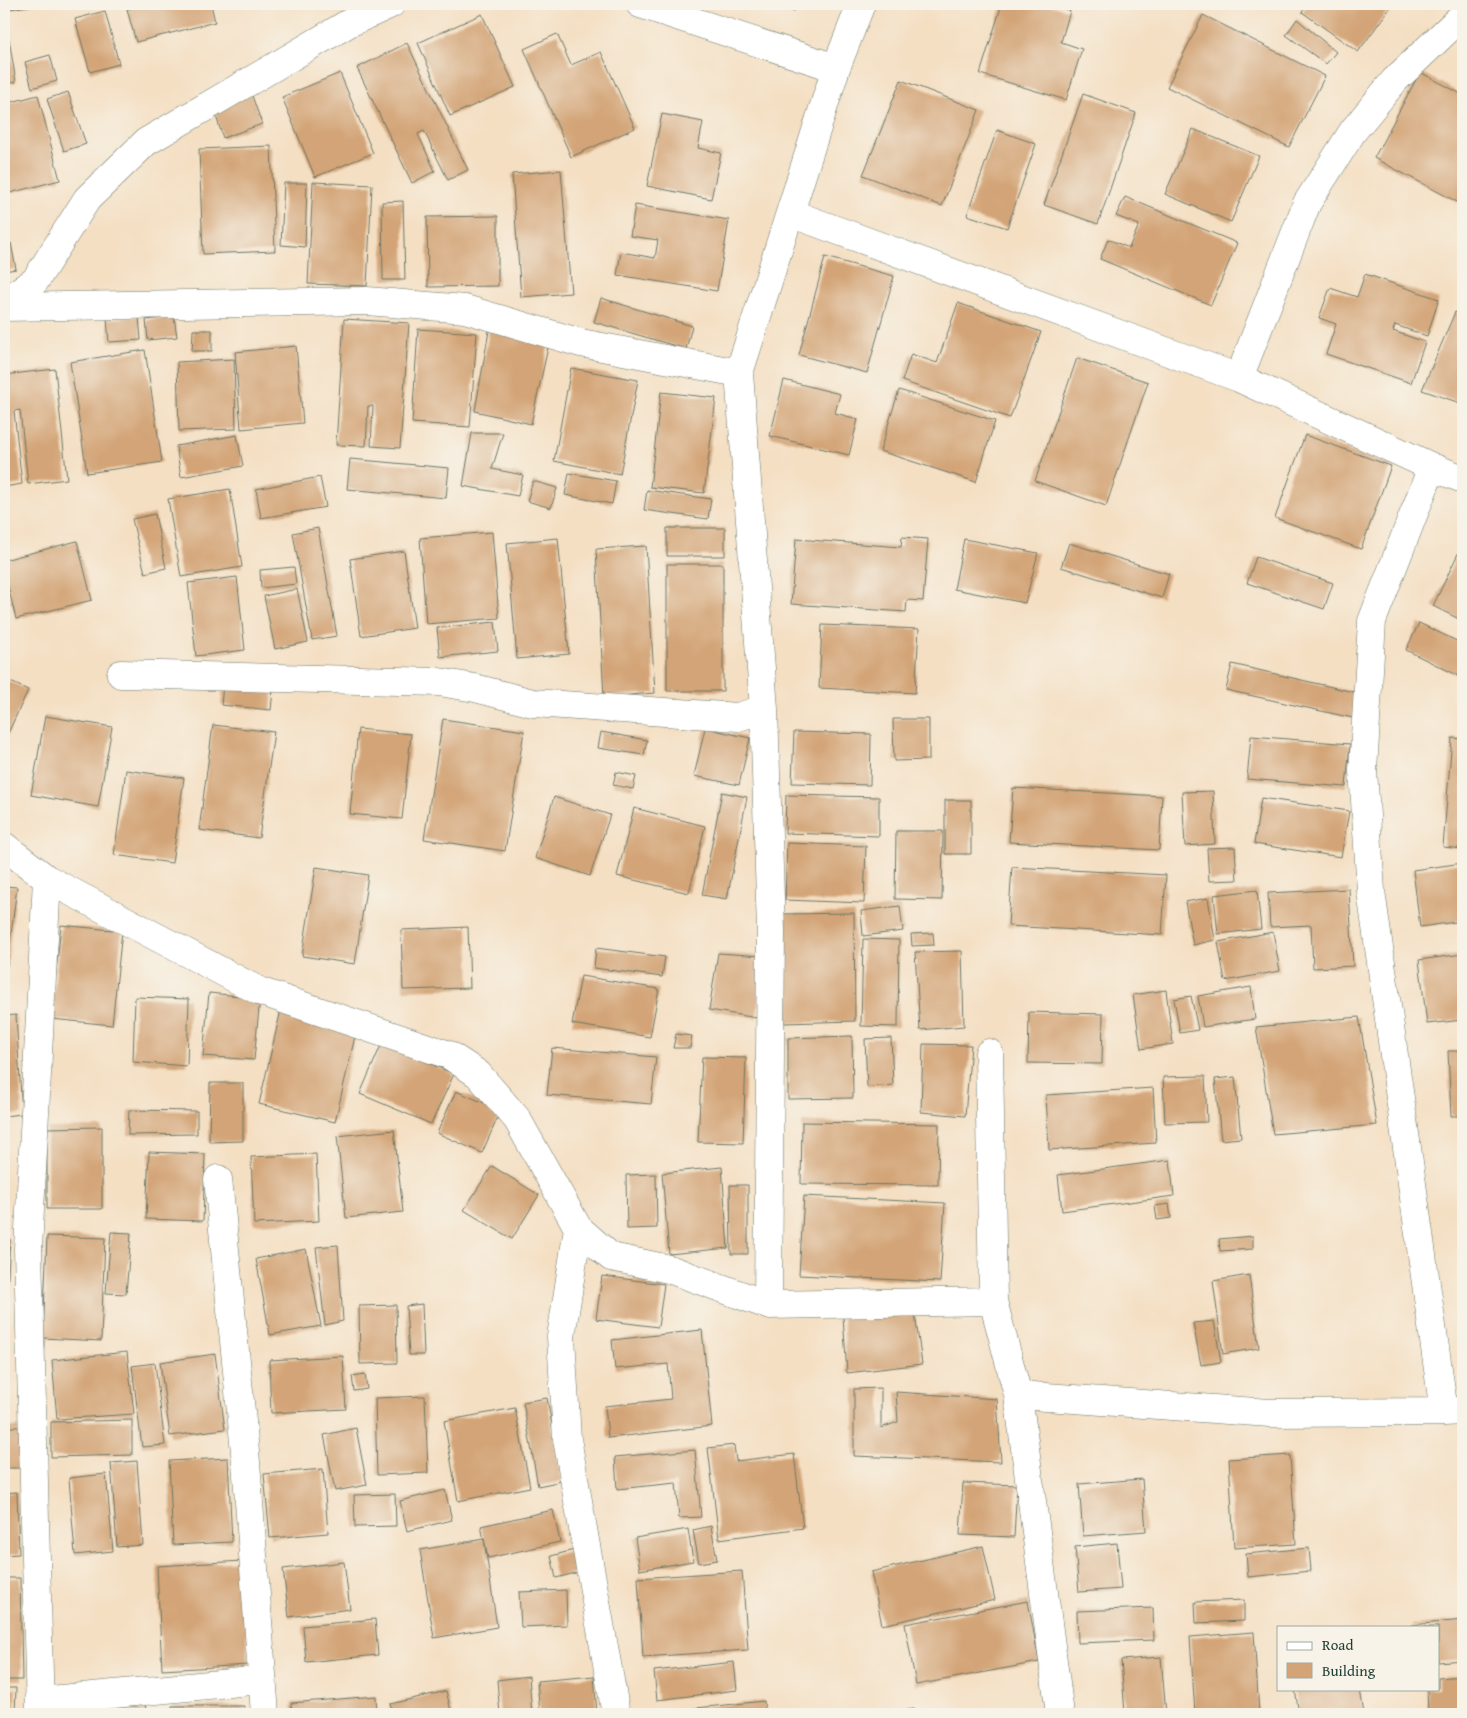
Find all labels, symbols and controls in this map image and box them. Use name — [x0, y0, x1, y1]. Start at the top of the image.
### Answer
legend — [1277, 1626, 1440, 1690]
text: Road — [1322, 1634, 1353, 1655]
text: Building — [1322, 1660, 1376, 1681]

